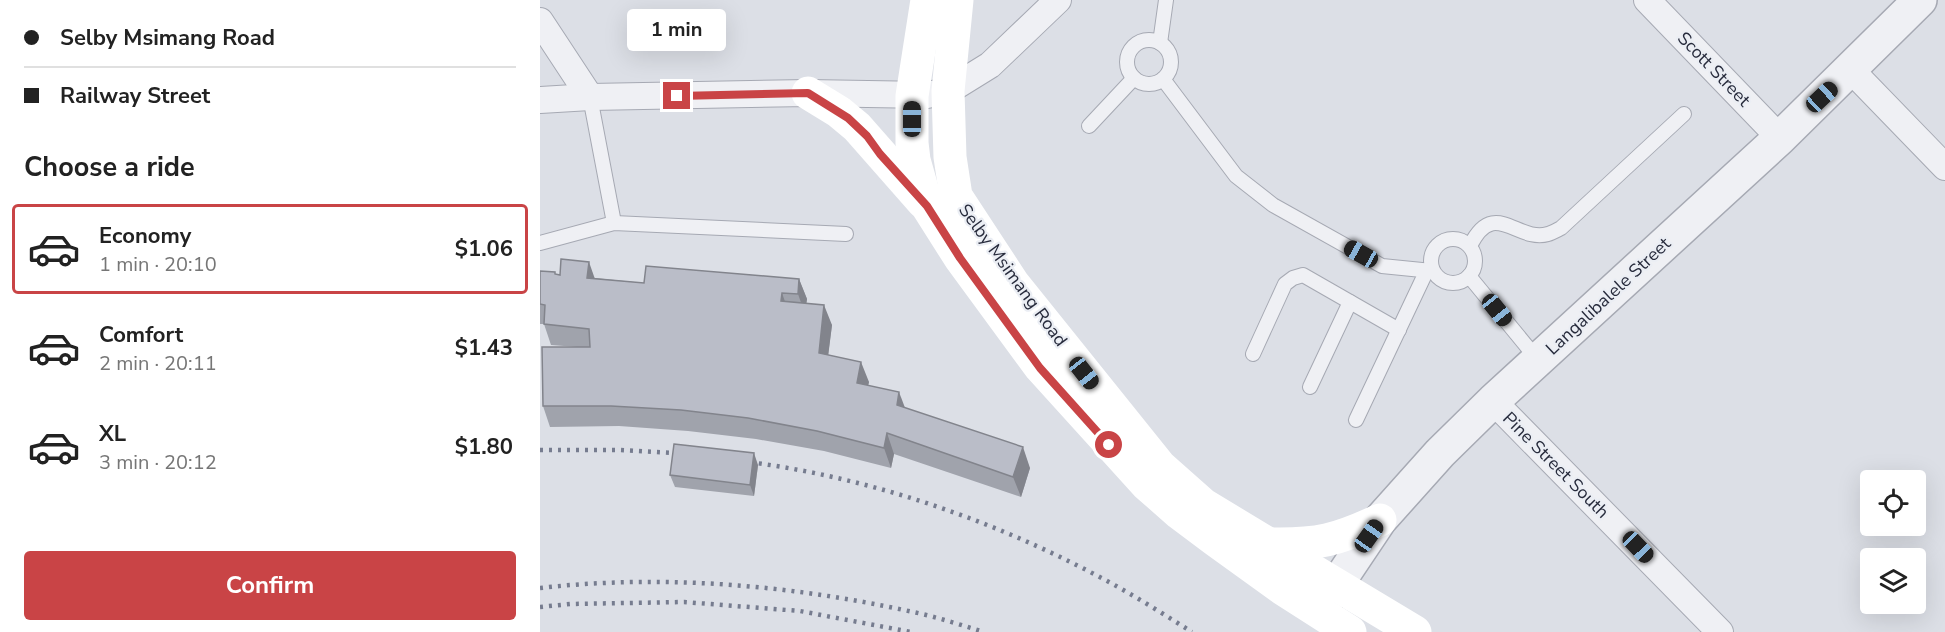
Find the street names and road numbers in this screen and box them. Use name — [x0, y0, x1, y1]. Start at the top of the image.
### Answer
street label: Scott Street — [1672, 26, 1756, 112]
street label: Selby Msimang Road — [953, 199, 1073, 351]
street label: Langalibalele Street — [1540, 231, 1676, 360]
street label: Pine Street South — [1498, 407, 1614, 523]

